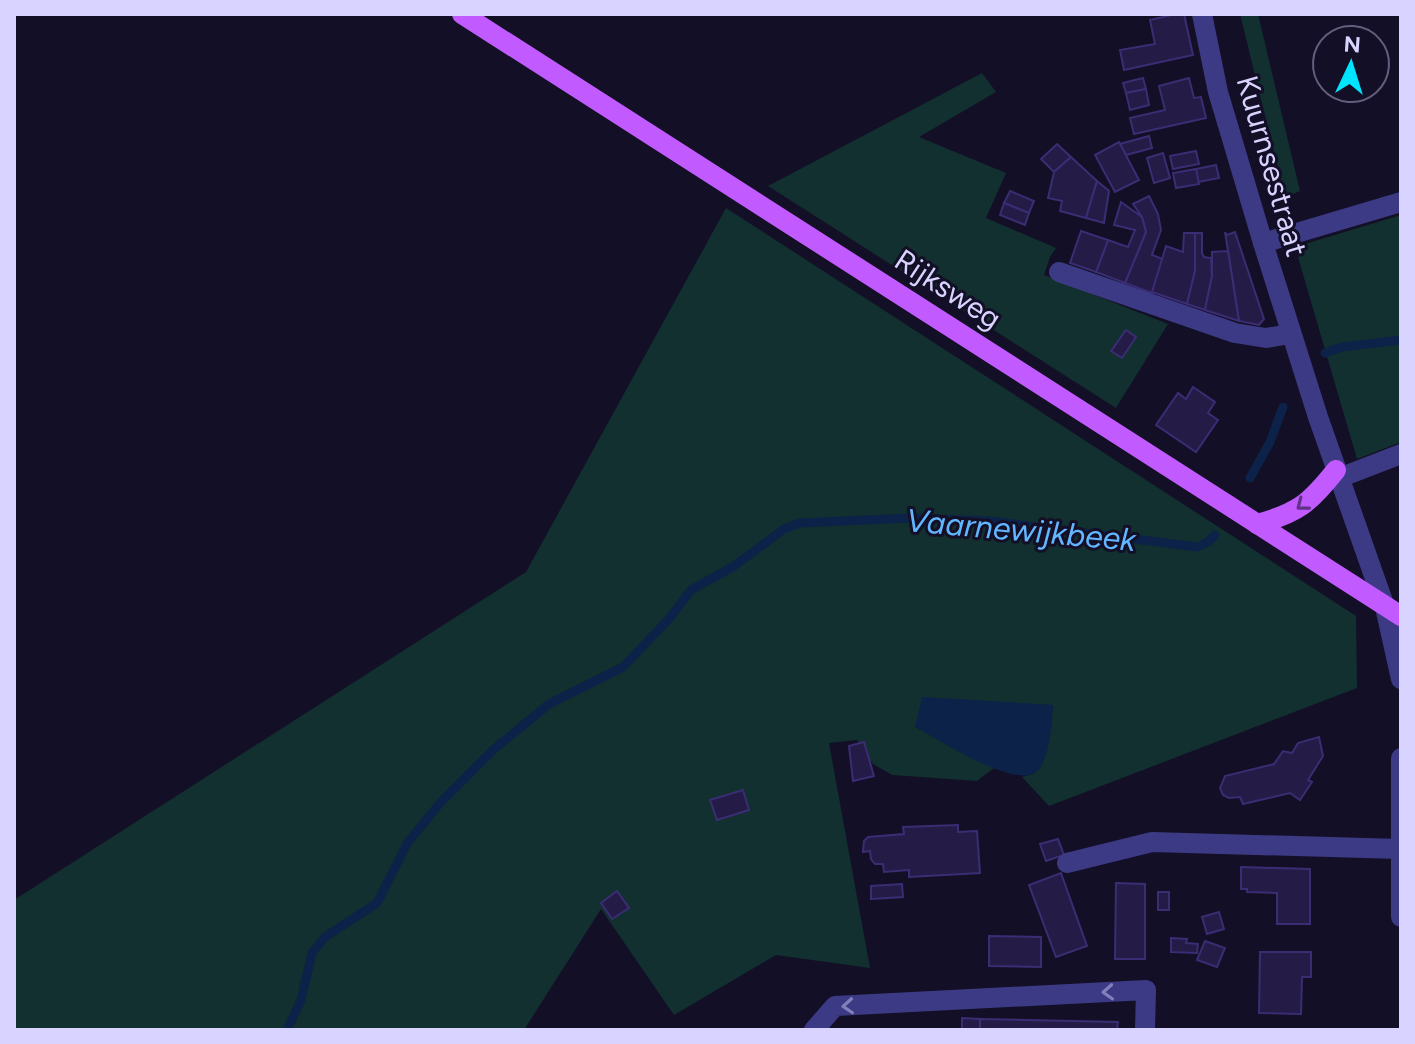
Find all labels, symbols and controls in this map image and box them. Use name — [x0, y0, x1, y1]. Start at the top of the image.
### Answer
north arrow — [1311, 24, 1391, 104]
text: N — [1343, 30, 1362, 59]
street label: Kuurnsestraat — [1229, 71, 1315, 261]
street label: Rijksweg — [888, 241, 1008, 337]
one-way arrow — [1296, 495, 1311, 509]
water label: Vaarnewijkbeek — [905, 501, 1139, 559]
one-way arrow — [1101, 983, 1114, 1000]
one-way arrow — [841, 997, 854, 1014]

